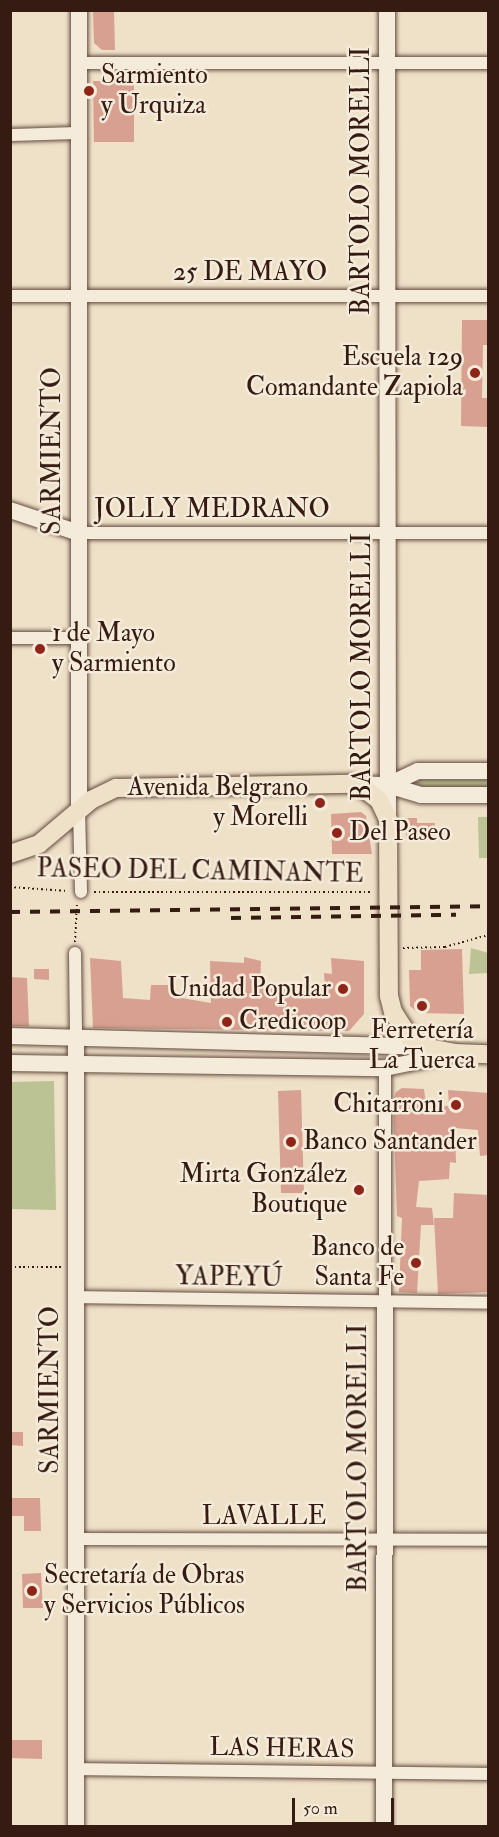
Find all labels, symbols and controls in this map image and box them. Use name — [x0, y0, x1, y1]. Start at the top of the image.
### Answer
street label: BARTOLO MORELLI — [346, 47, 378, 315]
place label: Sarmiento y Urquiza — [101, 60, 208, 122]
marker: Sarmiento y Urquiza — [82, 84, 96, 98]
street label: 25 DE MAYO — [173, 257, 327, 289]
place label: Escuela 129 Comandante Zapiola — [246, 342, 463, 404]
marker: Escuela 129 Comandante Zapiola — [468, 366, 482, 380]
street label: SARMIENTO — [37, 367, 69, 535]
street label: JOLLY MEDRANO — [94, 494, 330, 526]
street label: BARTOLO MORELLI — [347, 533, 379, 801]
place label: 1 de Mayo y Sarmiento — [52, 618, 176, 680]
marker: 1 de Mayo y Sarmiento — [33, 642, 47, 656]
place label: Avenida Belgrano y Morelli — [128, 772, 308, 834]
marker: Avenida Belgrano y Morelli — [313, 796, 327, 810]
place label: Del Paseo — [349, 817, 451, 849]
marker: Del Paseo — [330, 826, 344, 840]
street label: PASEO DEL CAMINANTE — [36, 854, 364, 890]
place label: Unidad Popular — [167, 973, 331, 1005]
marker: Unidad Popular — [336, 982, 350, 996]
marker: Ferretería La Tuerca — [415, 999, 429, 1013]
place label: Credicoop — [239, 1006, 346, 1038]
marker: Credicoop — [220, 1015, 234, 1029]
place label: Ferretería La Tuerca — [369, 1015, 475, 1076]
place label: Chitarroni — [333, 1089, 444, 1121]
marker: Chitarroni — [449, 1098, 463, 1112]
place label: Banco Santander — [303, 1126, 477, 1158]
marker: Banco Santander — [284, 1135, 298, 1149]
place label: Mirta González Boutique — [180, 1159, 347, 1220]
marker: Mirta González Boutique — [352, 1183, 366, 1197]
place label: Banco de Santa Fe — [311, 1232, 404, 1294]
marker: Banco de Santa Fe — [409, 1256, 423, 1270]
street label: YAPEYÚ — [175, 1261, 283, 1295]
street label: SARMIENTO — [35, 1306, 67, 1474]
street label: BARTOLO MORELLI — [343, 1324, 375, 1592]
street label: LAVALLE — [202, 1501, 326, 1533]
place label: Secretaría de Obras y Servicios Públicos — [44, 1560, 245, 1622]
marker: Secretaría de Obras y Servicios Públicos — [25, 1584, 39, 1598]
street label: LAS HERAS — [209, 1732, 355, 1766]
scale bar — [295, 1786, 397, 1824]
text: 50 m — [303, 1797, 338, 1820]

